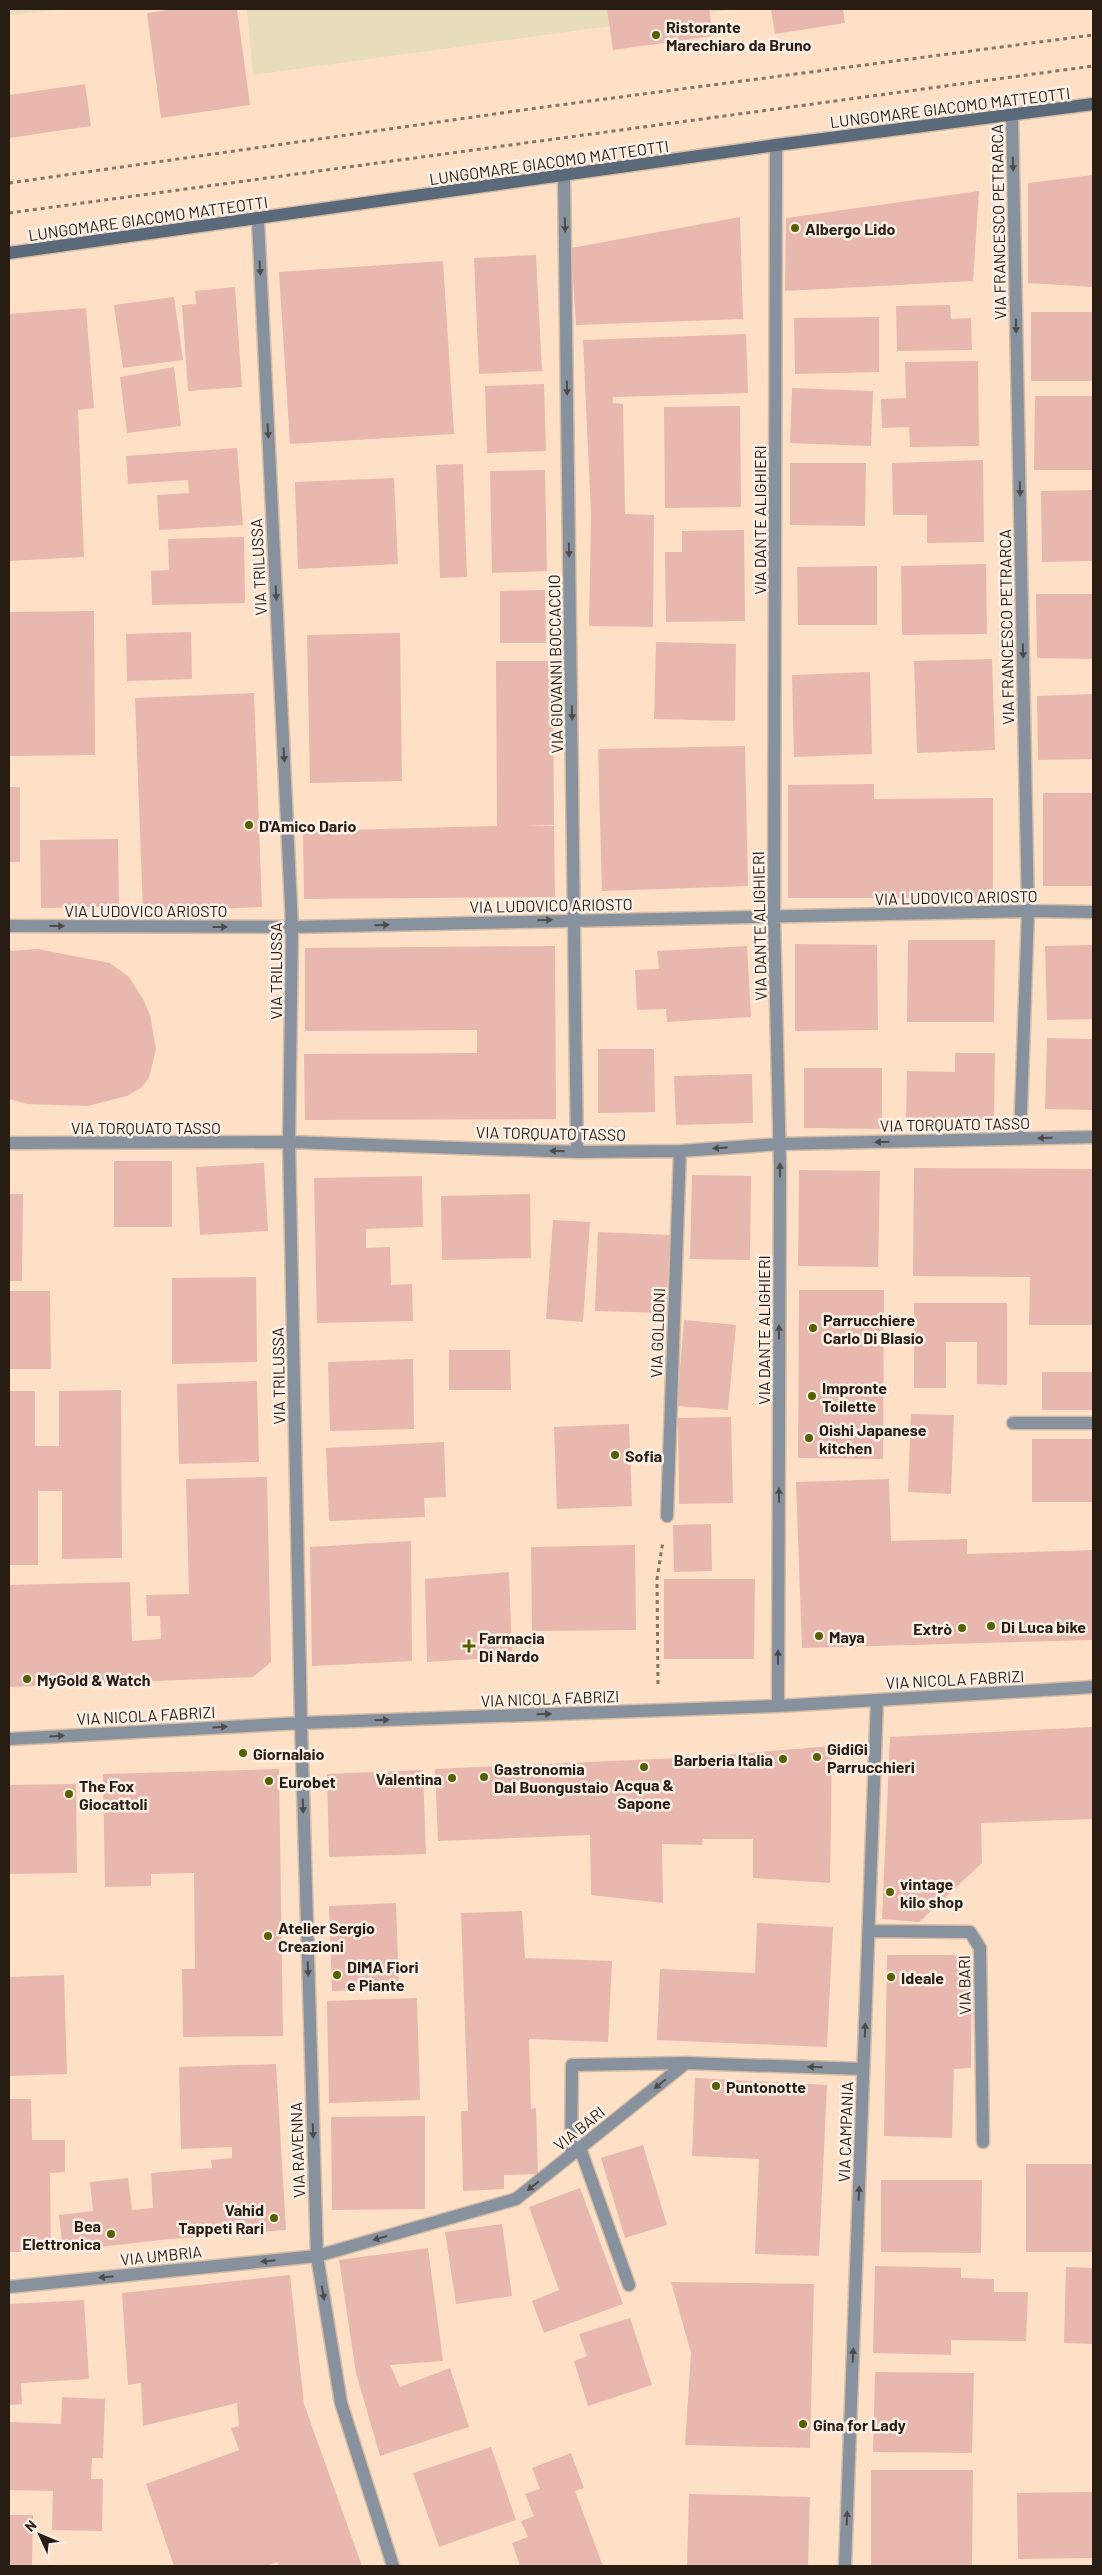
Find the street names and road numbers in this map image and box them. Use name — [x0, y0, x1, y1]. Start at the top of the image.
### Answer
street label: LUNGOMARE GIACOMO MATTEOTTI — [829, 83, 1071, 131]
street label: VIA FRANCESCO PETRARCA — [987, 124, 1009, 320]
street label: LUNGOMARE GIACOMO MATTEOTTI — [428, 136, 670, 188]
street label: LUNGOMARE GIACOMO MATTEOTTI — [27, 192, 269, 244]
street label: VIA DANTE ALIGHIERI — [750, 445, 769, 595]
street label: VIA TRILUSSA — [246, 518, 270, 616]
street label: VIA FRANCESCO PETRARCA — [995, 529, 1017, 725]
street label: VIA GIOVANNI BOCCACCIO — [544, 574, 566, 754]
street label: VIA DANTE ALIGHIERI — [748, 851, 770, 1001]
street label: VIA LUDOVICO ARIOSTO — [874, 886, 1038, 908]
street label: VIA LUDOVICO ARIOSTO — [469, 894, 633, 916]
street label: VIA LUDOVICO ARIOSTO — [65, 901, 227, 920]
street label: VIA TRILUSSA — [266, 922, 285, 1020]
street label: VIA TORQUATO TASSO — [880, 1113, 1030, 1135]
street label: VIA TORQUATO TASSO — [71, 1118, 221, 1137]
street label: VIA TORQUATO TASSO — [476, 1122, 626, 1144]
street label: VIA DANTE ALIGHIERI — [754, 1255, 773, 1405]
street label: VIA GOLDONI — [646, 1288, 668, 1378]
street label: VIA TRILUSSA — [268, 1327, 288, 1425]
street label: VIA NICOLA FABRIZI — [885, 1666, 1025, 1692]
street label: VIA NICOLA FABRIZI — [480, 1686, 620, 1710]
street label: VIA NICOLA FABRIZI — [76, 1702, 216, 1728]
street label: VIA BARI — [954, 1955, 974, 2015]
street label: VIA CAMPANIA — [834, 2081, 856, 2183]
street label: VIA RAVENNA — [286, 2102, 308, 2198]
street label: VIA BARI — [550, 2102, 608, 2154]
street label: VIA UMBRIA — [119, 2241, 203, 2269]

